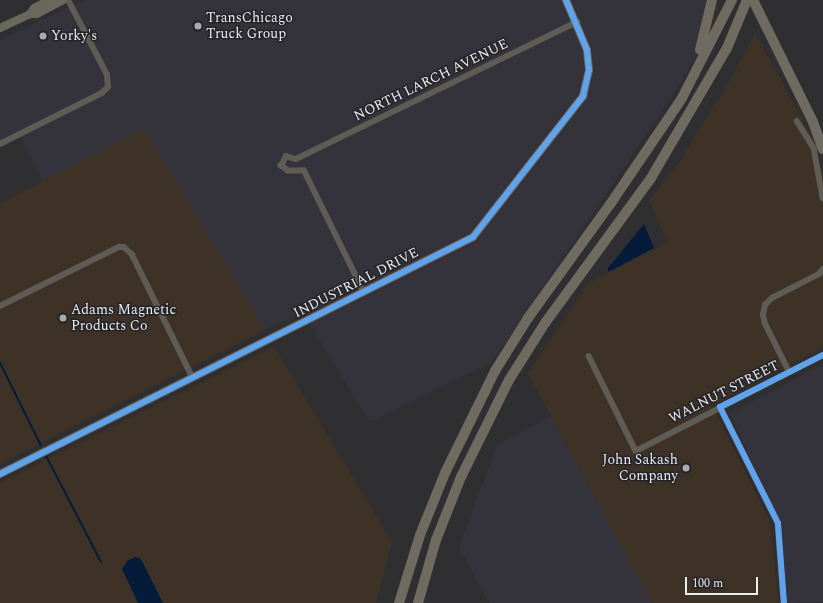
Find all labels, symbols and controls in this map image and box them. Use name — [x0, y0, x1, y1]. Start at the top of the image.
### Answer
place label: TransChicago Truck Group — [206, 10, 293, 42]
marker: TransChicago Truck Group — [193, 21, 203, 31]
place label: Yorky's — [51, 28, 97, 44]
marker: Yorky's — [38, 31, 48, 41]
street label: NORTH LARCH AVENUE — [351, 35, 511, 125]
street label: INDUSTRIAL DRIVE — [291, 244, 421, 322]
place label: Adams Magnetic Products Co — [71, 302, 176, 334]
marker: Adams Magnetic Products Co — [58, 313, 68, 323]
street label: WALNUT STREET — [666, 357, 782, 427]
place label: John Sakash Company — [602, 452, 678, 484]
marker: John Sakash Company — [681, 463, 691, 473]
scale bar — [687, 569, 760, 595]
text: 100 m — [692, 574, 723, 593]

